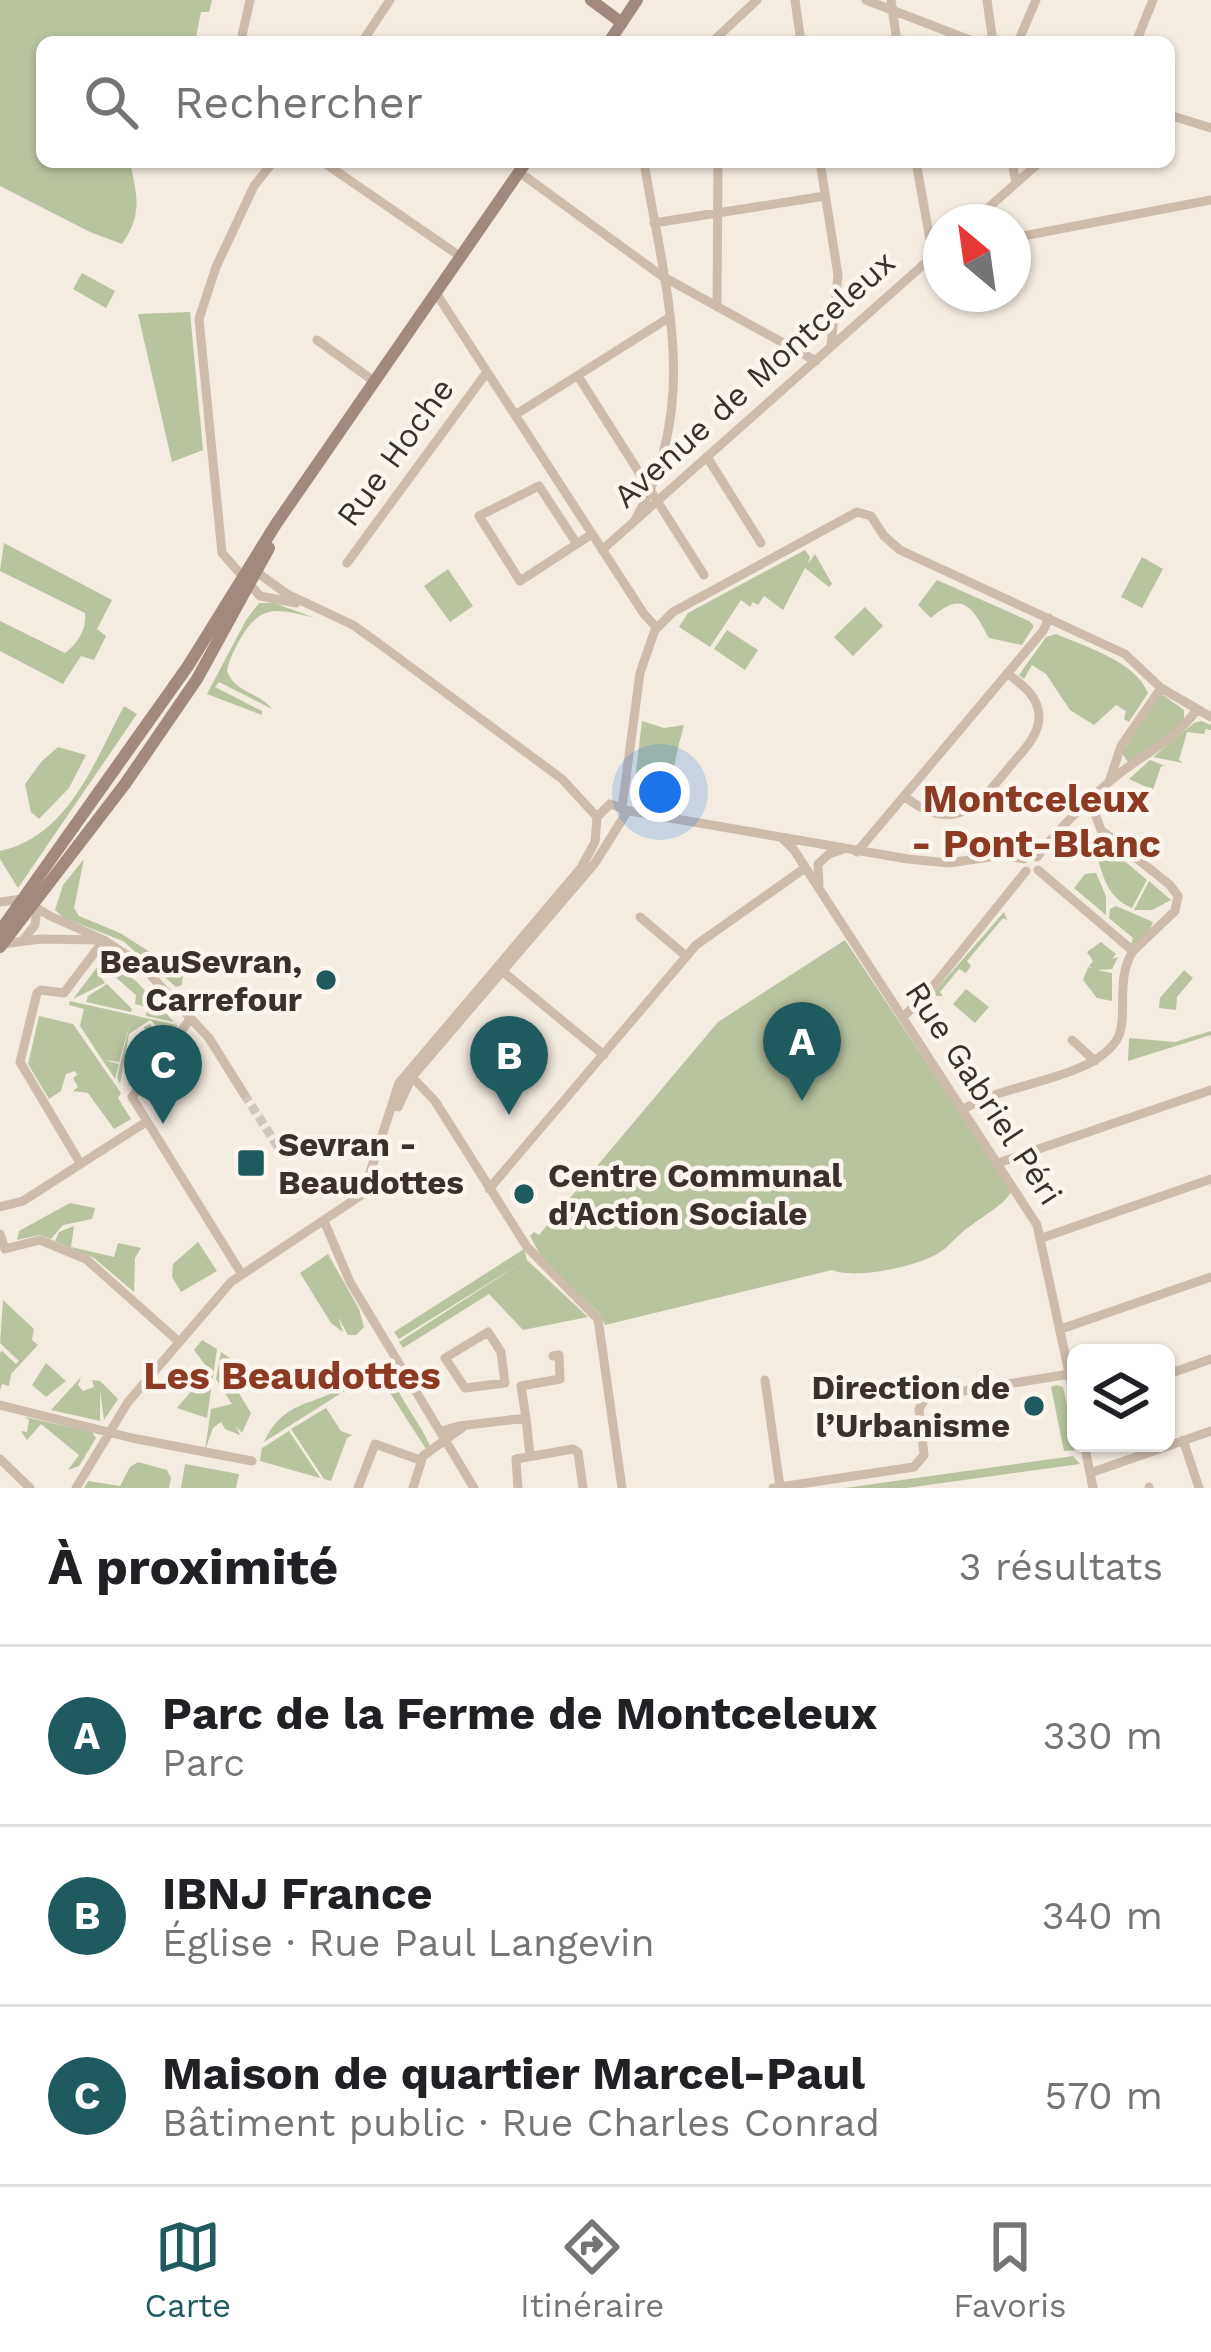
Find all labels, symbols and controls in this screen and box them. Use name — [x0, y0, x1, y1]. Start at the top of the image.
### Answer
search box — [36, 36, 1175, 168]
icon: search — [78, 69, 144, 135]
text: Rechercher — [174, 76, 423, 129]
north arrow — [923, 204, 1031, 312]
street label: Avenue de Montceleux — [605, 242, 903, 516]
street label: Rue Hoche — [328, 370, 462, 534]
your location — [630, 762, 690, 822]
district label: Montceleux - Pont-Blanc — [911, 776, 1161, 866]
place label: BeauSevran, Carrefour — [99, 942, 302, 1019]
marker: BeauSevran, Carrefour — [313, 967, 339, 993]
street label: Rue Gabriel Péri — [897, 974, 1071, 1212]
pin: A — [763, 1002, 841, 1101]
pin: B — [470, 1016, 548, 1115]
pin: C — [124, 1025, 202, 1124]
place label: Sevran - Beaudottes — [278, 1125, 464, 1202]
marker: Sevran - Beaudottes — [235, 1147, 267, 1179]
place label: Centre Communal d'Action Sociale — [548, 1156, 842, 1233]
marker: Centre Communal d'Action Sociale — [511, 1181, 537, 1207]
map controls — [1067, 1344, 1175, 1452]
button: layers — [1067, 1344, 1175, 1452]
district label: Les Beaudottes — [143, 1353, 441, 1398]
place label: Direction de l’Urbanisme — [811, 1368, 1010, 1445]
marker: Direction de l’Urbanisme — [1021, 1393, 1047, 1419]
text: À proximité — [48, 1537, 338, 1596]
text: 3 résultats — [959, 1544, 1163, 1589]
text: Parc de la Ferme de Montceleux — [162, 1687, 877, 1740]
text: A — [74, 1713, 100, 1758]
text: 330 m — [1043, 1713, 1163, 1758]
text: Parc — [162, 1740, 245, 1785]
text: IBNJ France — [162, 1867, 433, 1920]
text: B — [74, 1893, 100, 1938]
text: 340 m — [1042, 1893, 1163, 1938]
text: Église · Rue Paul Langevin — [162, 1920, 655, 1965]
text: Maison de quartier Marcel-Paul — [162, 2047, 865, 2100]
text: C — [74, 2073, 100, 2118]
text: 570 m — [1044, 2073, 1163, 2118]
text: Bâtiment public · Rue Charles Conrad — [162, 2100, 880, 2145]
tab: Carte — [144, 2214, 231, 2325]
tab: Itinéraire — [520, 2214, 664, 2325]
tab: Favoris — [953, 2214, 1067, 2325]

